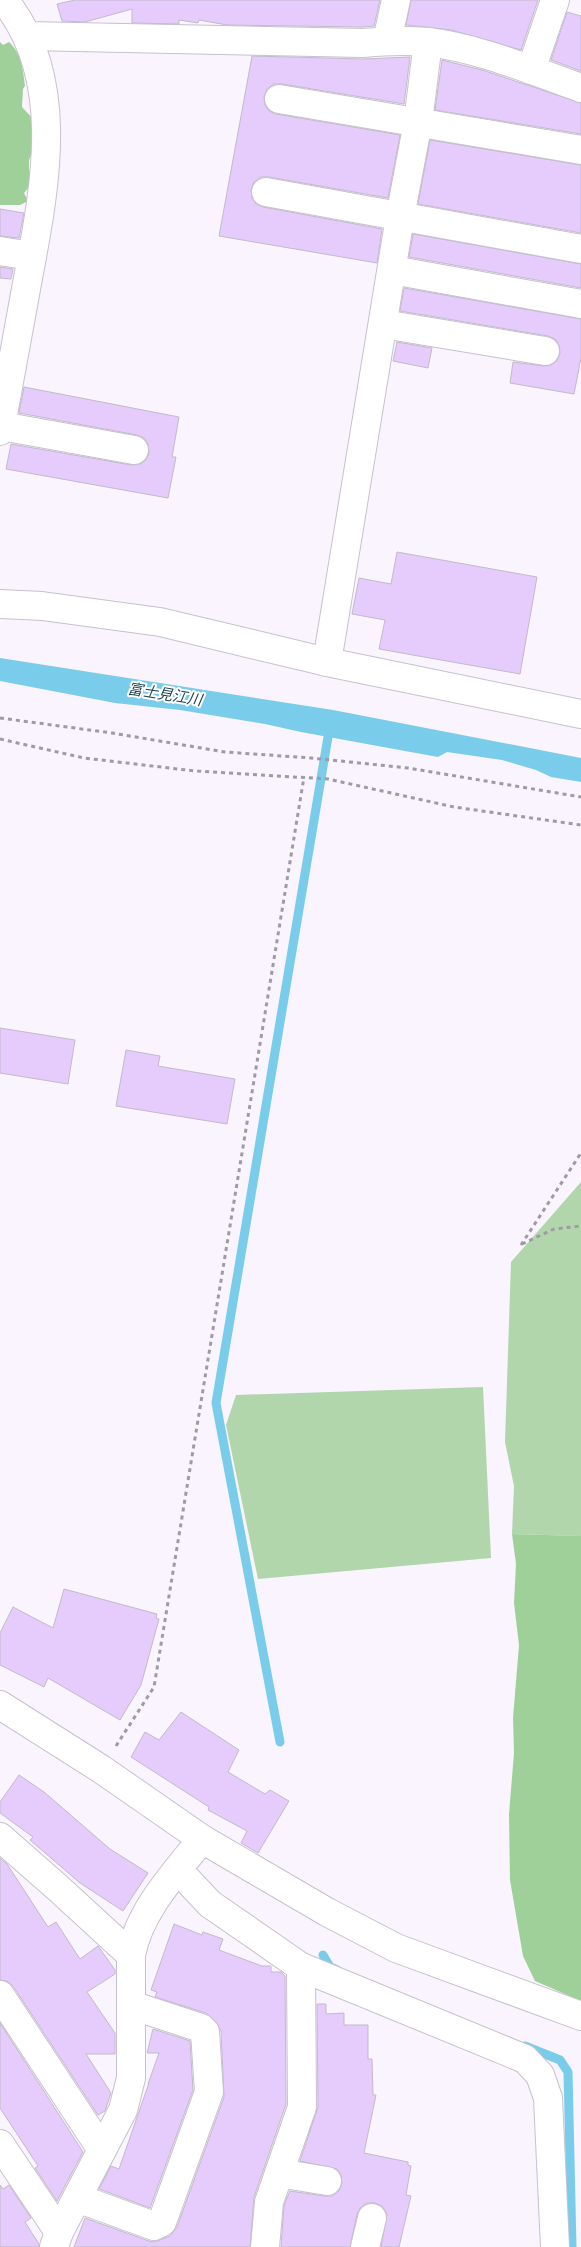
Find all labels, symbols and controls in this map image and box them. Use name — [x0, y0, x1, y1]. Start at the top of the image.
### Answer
water label: 富士見江川 — [126, 678, 206, 711]

